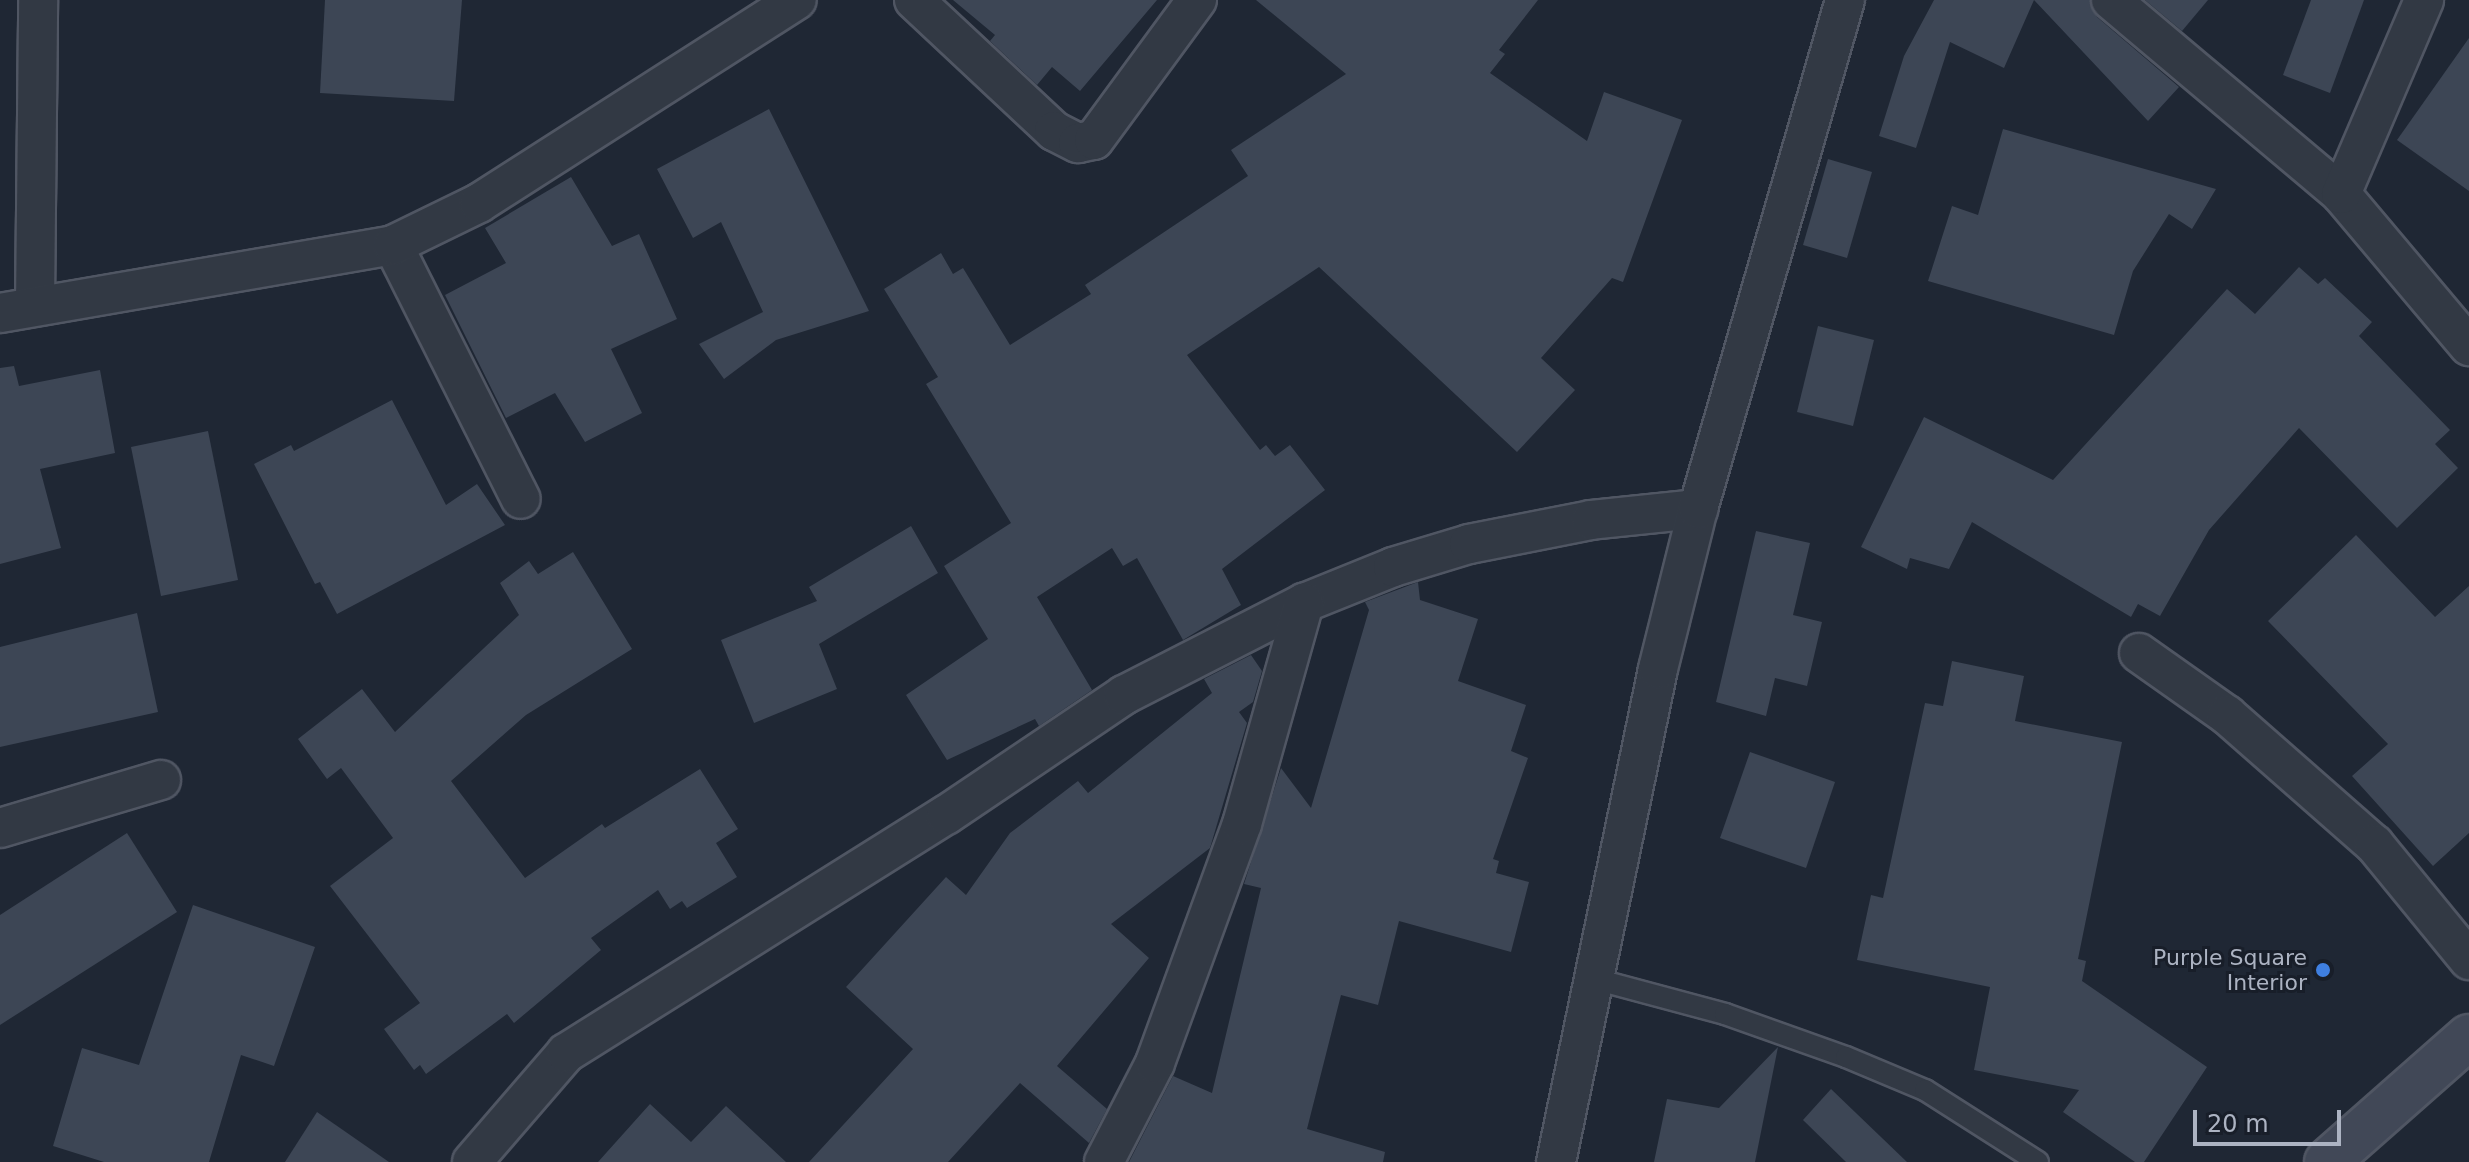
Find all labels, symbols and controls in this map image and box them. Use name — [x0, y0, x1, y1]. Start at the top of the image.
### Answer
place label: Purple Square Interior — [2153, 944, 2307, 996]
marker: Purple Square Interior — [2314, 961, 2332, 979]
scale bar — [2197, 1094, 2345, 1144]
text: 20 m — [2207, 1110, 2269, 1138]

